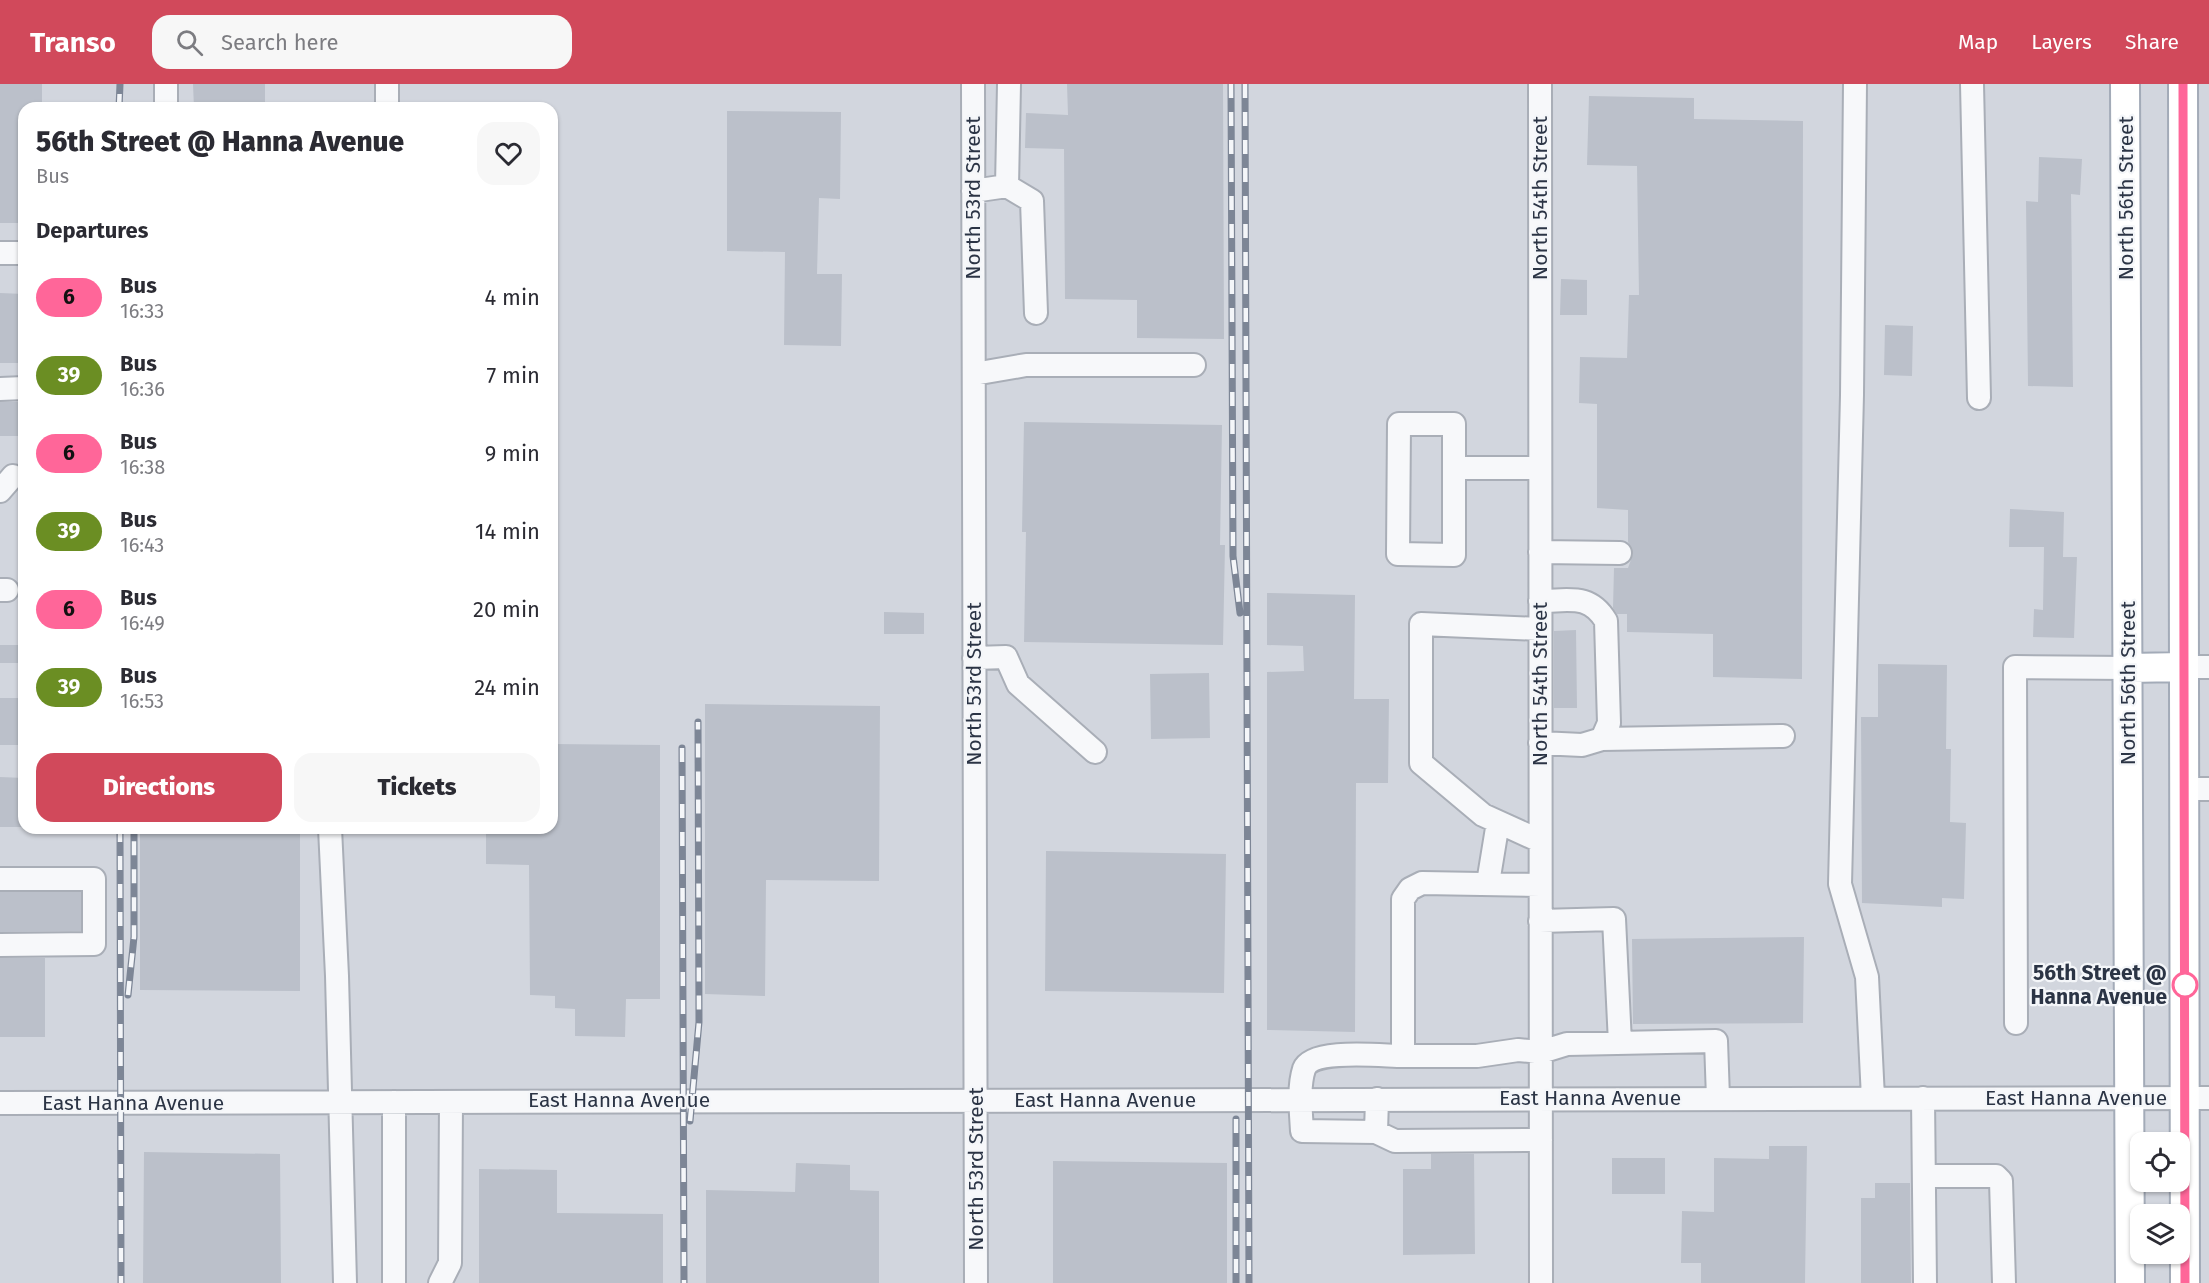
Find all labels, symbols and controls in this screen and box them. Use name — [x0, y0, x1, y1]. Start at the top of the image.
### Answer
search box — [152, 15, 572, 69]
text: Transo — [30, 26, 116, 59]
icon: search — [173, 26, 206, 59]
text: Search here — [221, 29, 338, 56]
text: Map — [1958, 29, 1998, 55]
text: Layers — [2031, 29, 2092, 55]
text: Share — [2125, 29, 2179, 55]
street label: North 54th Street — [1527, 115, 1553, 280]
street label: North 56th Street — [2113, 115, 2139, 280]
street label: North 53rd Street — [960, 116, 986, 280]
button: heart — [477, 122, 540, 185]
text: 56th Street @ Hanna Avenue — [36, 125, 404, 158]
text: Bus — [36, 164, 69, 188]
text: Departures — [36, 217, 148, 244]
text: Bus — [120, 272, 157, 299]
text: 6 — [63, 284, 75, 310]
text: 4 min — [485, 284, 540, 311]
text: 16:33 — [120, 299, 164, 323]
text: Bus — [120, 350, 157, 377]
text: 39 — [58, 362, 80, 388]
text: 7 min — [486, 362, 540, 389]
text: 16:36 — [120, 377, 165, 401]
text: Bus — [120, 428, 157, 455]
text: 6 — [63, 440, 75, 466]
text: 9 min — [485, 440, 540, 467]
text: 16:38 — [120, 455, 165, 479]
text: Bus — [120, 506, 157, 533]
text: 39 — [58, 518, 80, 544]
text: 14 min — [475, 518, 540, 545]
text: 16:43 — [120, 533, 164, 557]
text: Bus — [120, 584, 157, 611]
text: 6 — [63, 596, 75, 622]
text: 20 min — [473, 596, 540, 623]
street label: North 56th Street — [2115, 600, 2141, 765]
street label: North 54th Street — [1527, 601, 1553, 766]
street label: North 53rd Street — [961, 602, 987, 766]
text: 16:49 — [120, 611, 165, 635]
text: Bus — [120, 662, 157, 689]
text: 39 — [58, 674, 80, 700]
text: 24 min — [474, 674, 540, 701]
text: 16:53 — [120, 689, 164, 713]
button: Directions — [36, 753, 282, 822]
button: Tickets — [294, 753, 540, 822]
place label: 56th Street @ Hanna Avenue — [2030, 960, 2167, 1010]
marker: 56th Street @ Hanna Avenue — [2172, 972, 2198, 998]
street label: East Hanna Avenue — [1499, 1085, 1681, 1111]
street label: East Hanna Avenue — [1985, 1085, 2167, 1111]
street label: East Hanna Avenue — [528, 1087, 710, 1113]
street label: North 53rd Street — [963, 1087, 989, 1251]
street label: East Hanna Avenue — [1014, 1087, 1196, 1113]
street label: East Hanna Avenue — [42, 1090, 224, 1116]
map controls — [2130, 1132, 2190, 1264]
button: locate — [2130, 1132, 2190, 1192]
button: layers — [2130, 1204, 2190, 1264]

